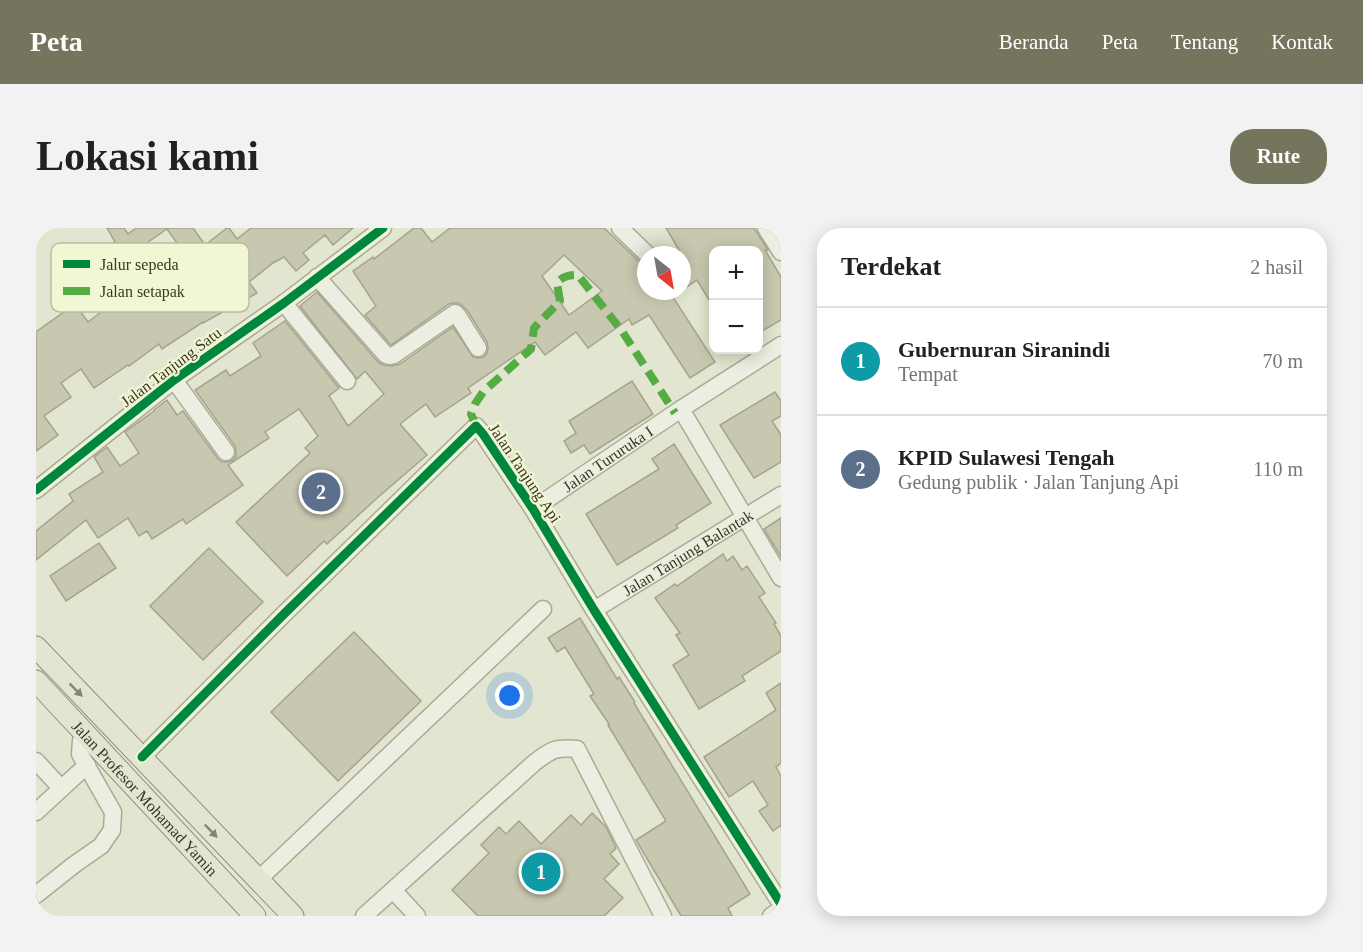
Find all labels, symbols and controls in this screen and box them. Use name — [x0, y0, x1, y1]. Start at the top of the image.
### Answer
text: Peta — [30, 26, 83, 57]
text: Beranda — [999, 30, 1069, 54]
text: Peta — [1102, 30, 1138, 54]
text: Tentang — [1171, 30, 1238, 54]
text: Kontak — [1271, 30, 1333, 54]
button: Rute — [1230, 129, 1327, 184]
text: Lokasi kami — [36, 133, 259, 179]
legend — [51, 243, 249, 312]
north arrow — [637, 246, 691, 300]
map controls — [709, 246, 763, 354]
button: + — [709, 246, 763, 300]
text: Terdekat — [841, 252, 941, 281]
text: Jalur sepeda — [100, 256, 179, 274]
text: 2 hasil — [1250, 256, 1303, 278]
text: Jalan setapak — [100, 283, 185, 301]
button: − — [709, 300, 763, 354]
street label: Jalan Tanjung Satu — [117, 324, 225, 411]
text: Gubernuran Siranindi — [898, 337, 1110, 362]
text: 1 — [856, 350, 866, 372]
text: 70 m — [1262, 350, 1303, 372]
text: Tempat — [898, 363, 958, 385]
street label: Jalan Tanjung Api — [485, 420, 565, 527]
street label: Jalan Tururuka I — [559, 422, 656, 495]
text: KPID Sulawesi Tengah — [898, 445, 1114, 470]
text: 2 — [856, 458, 866, 480]
text: 110 m — [1253, 458, 1303, 480]
pin: 2 — [302, 470, 340, 514]
text: Gedung publik · Jalan Tanjung Api — [898, 471, 1179, 493]
street label: Jalan Tanjung Balantak — [619, 506, 756, 599]
your location — [495, 681, 524, 710]
one-way arrow — [68, 682, 82, 696]
street label: Jalan Profesor Mohamad Yamin — [69, 717, 221, 879]
one-way arrow — [203, 823, 217, 837]
pin: 1 — [522, 850, 560, 894]

